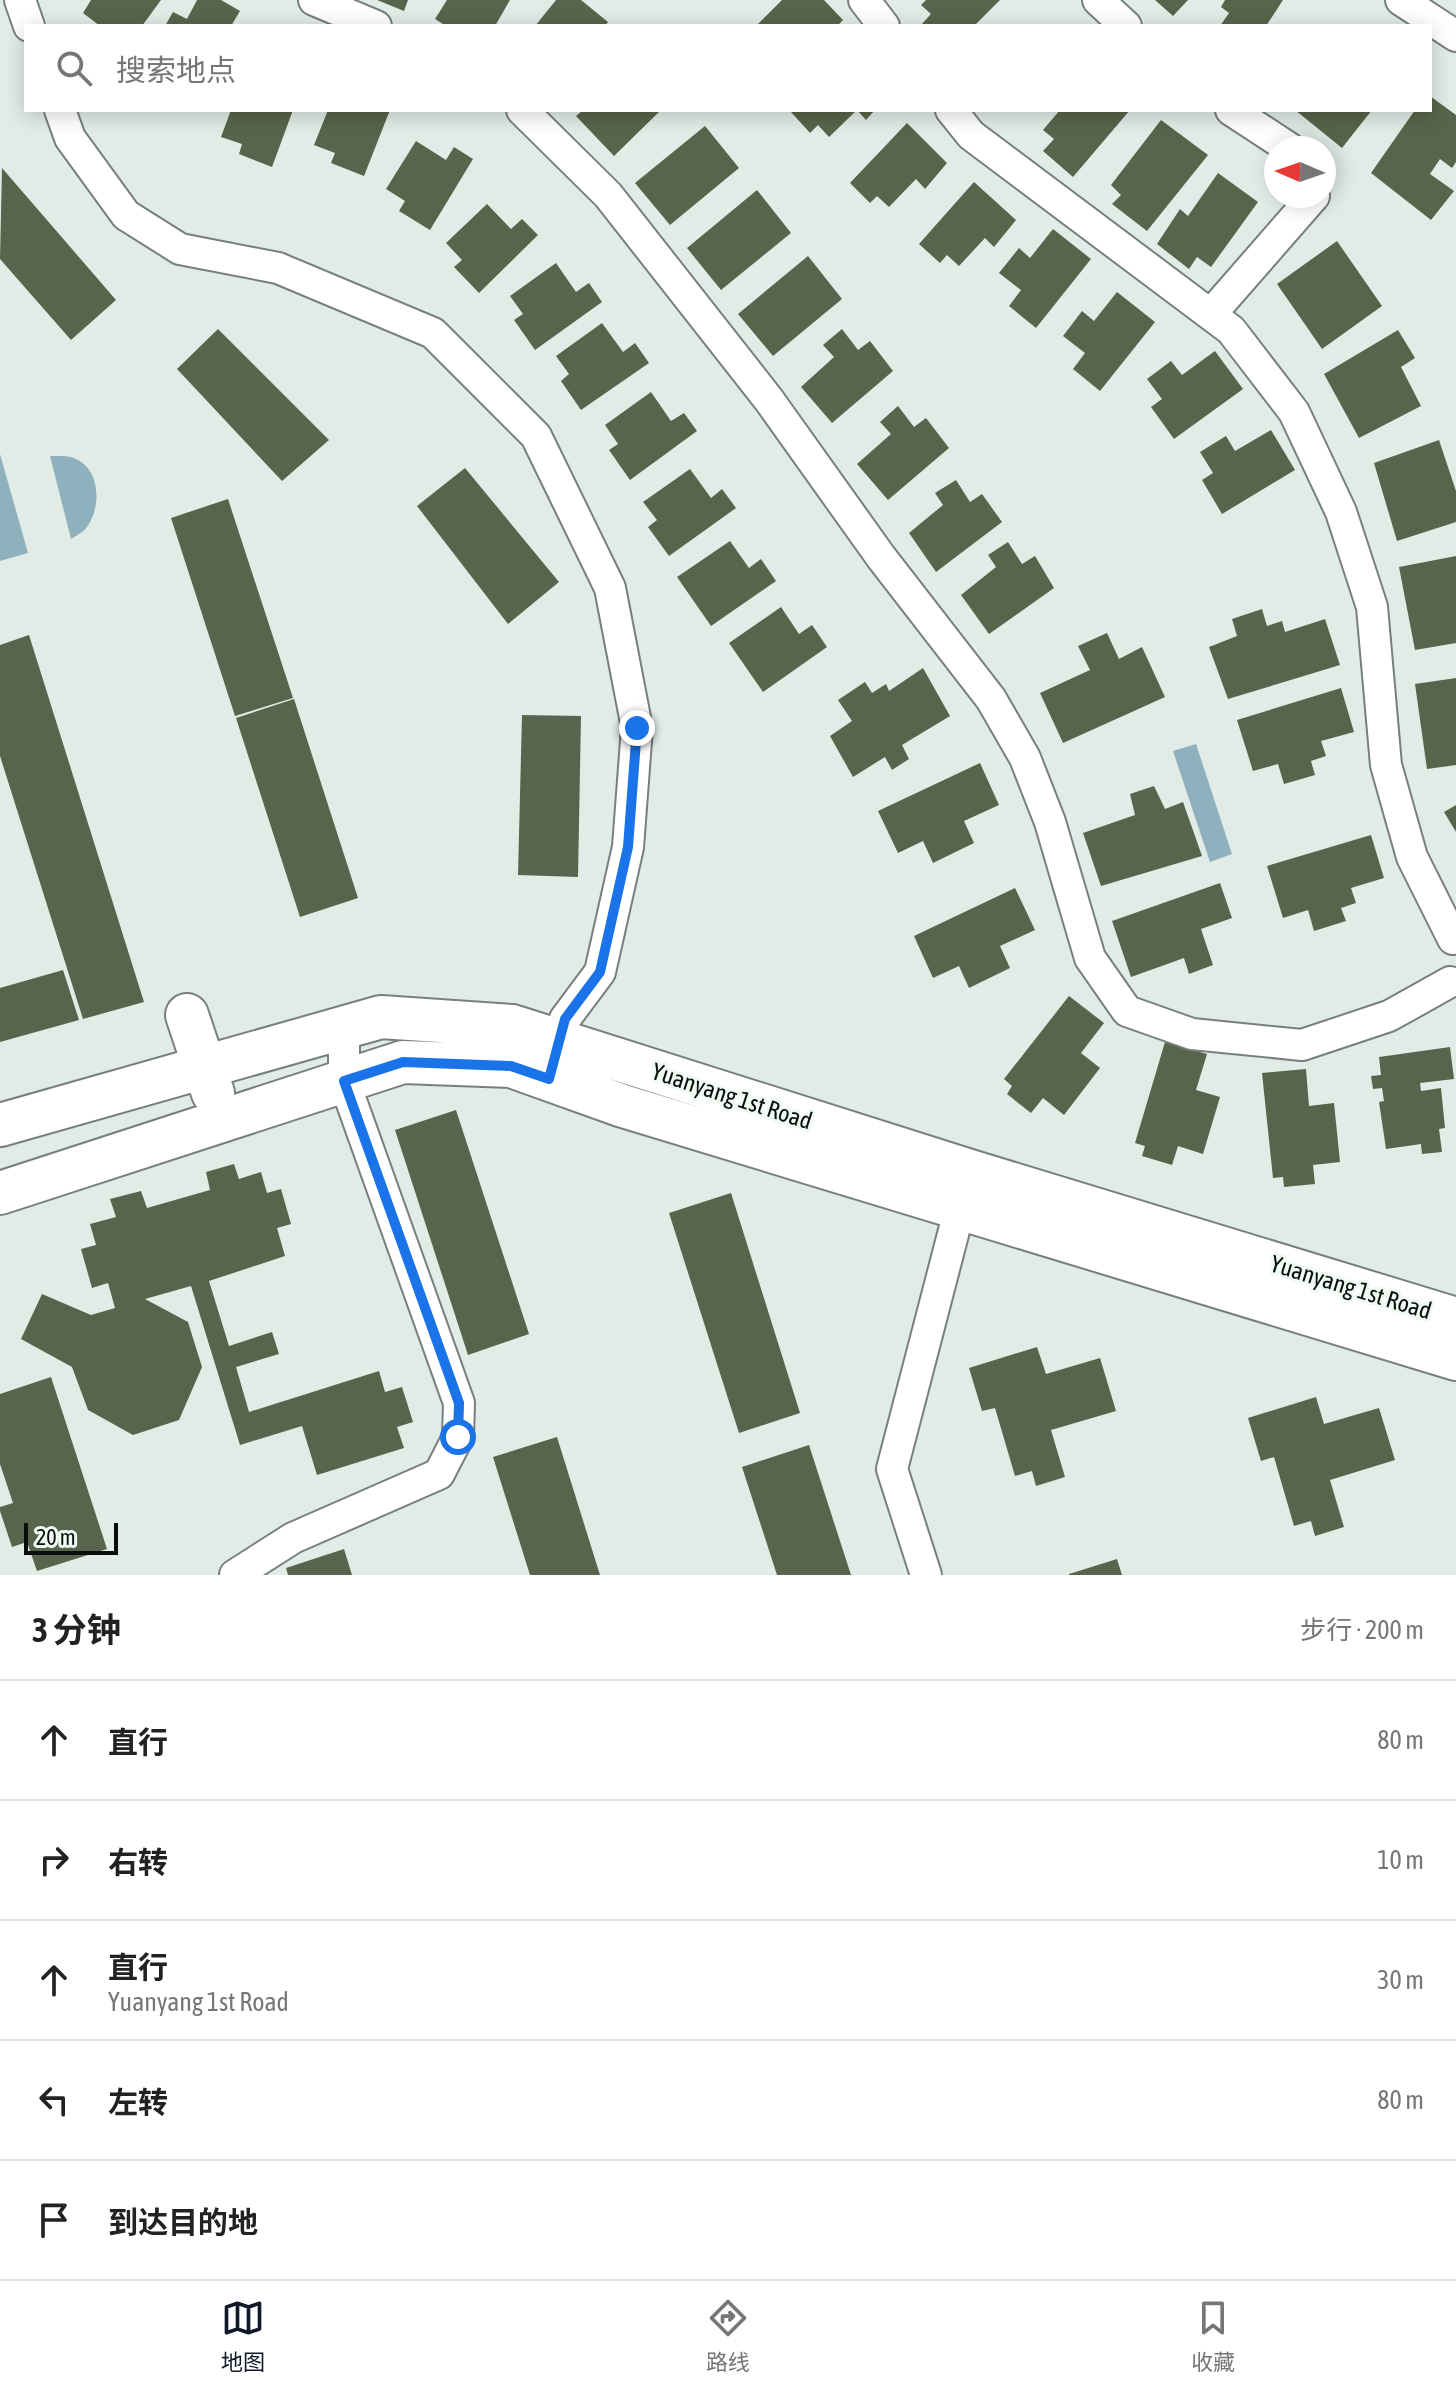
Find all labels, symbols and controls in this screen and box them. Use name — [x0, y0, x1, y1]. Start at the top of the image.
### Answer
search box — [24, 24, 1432, 112]
icon: search — [52, 46, 96, 90]
text: 搜索地点 — [116, 53, 236, 87]
north arrow — [1264, 136, 1336, 208]
route end — [619, 710, 655, 746]
street label: Yuanyang 1st Road — [648, 1057, 816, 1135]
street label: Yuanyang 1st Road — [1267, 1250, 1435, 1324]
route start — [440, 1419, 476, 1455]
scale bar — [24, 1519, 118, 1555]
text: 20 m — [36, 1524, 76, 1550]
text: 3 分钟 — [32, 1610, 121, 1649]
text: 步行 · 200 m — [1300, 1615, 1424, 1645]
icon: ahead — [32, 1718, 76, 1762]
text: 直行 — [108, 1725, 168, 1759]
text: 80 m — [1377, 1725, 1424, 1755]
icon: right — [32, 1838, 76, 1882]
text: 右转 — [108, 1845, 168, 1879]
text: 10 m — [1377, 1845, 1424, 1875]
text: 直行 — [108, 1950, 168, 1984]
icon: ahead — [32, 1958, 76, 2002]
text: 30 m — [1377, 1965, 1424, 1995]
text: Yuanyang 1st Road — [108, 1987, 289, 2017]
icon: left — [32, 2078, 76, 2122]
text: 左转 — [108, 2085, 168, 2119]
text: 80 m — [1377, 2085, 1424, 2115]
icon: arrive — [32, 2198, 76, 2242]
text: 到达目的地 — [108, 2205, 258, 2239]
tab: 地图 — [221, 2296, 265, 2376]
tab: 路线 — [706, 2296, 750, 2376]
tab: 收藏 — [1191, 2296, 1235, 2376]

